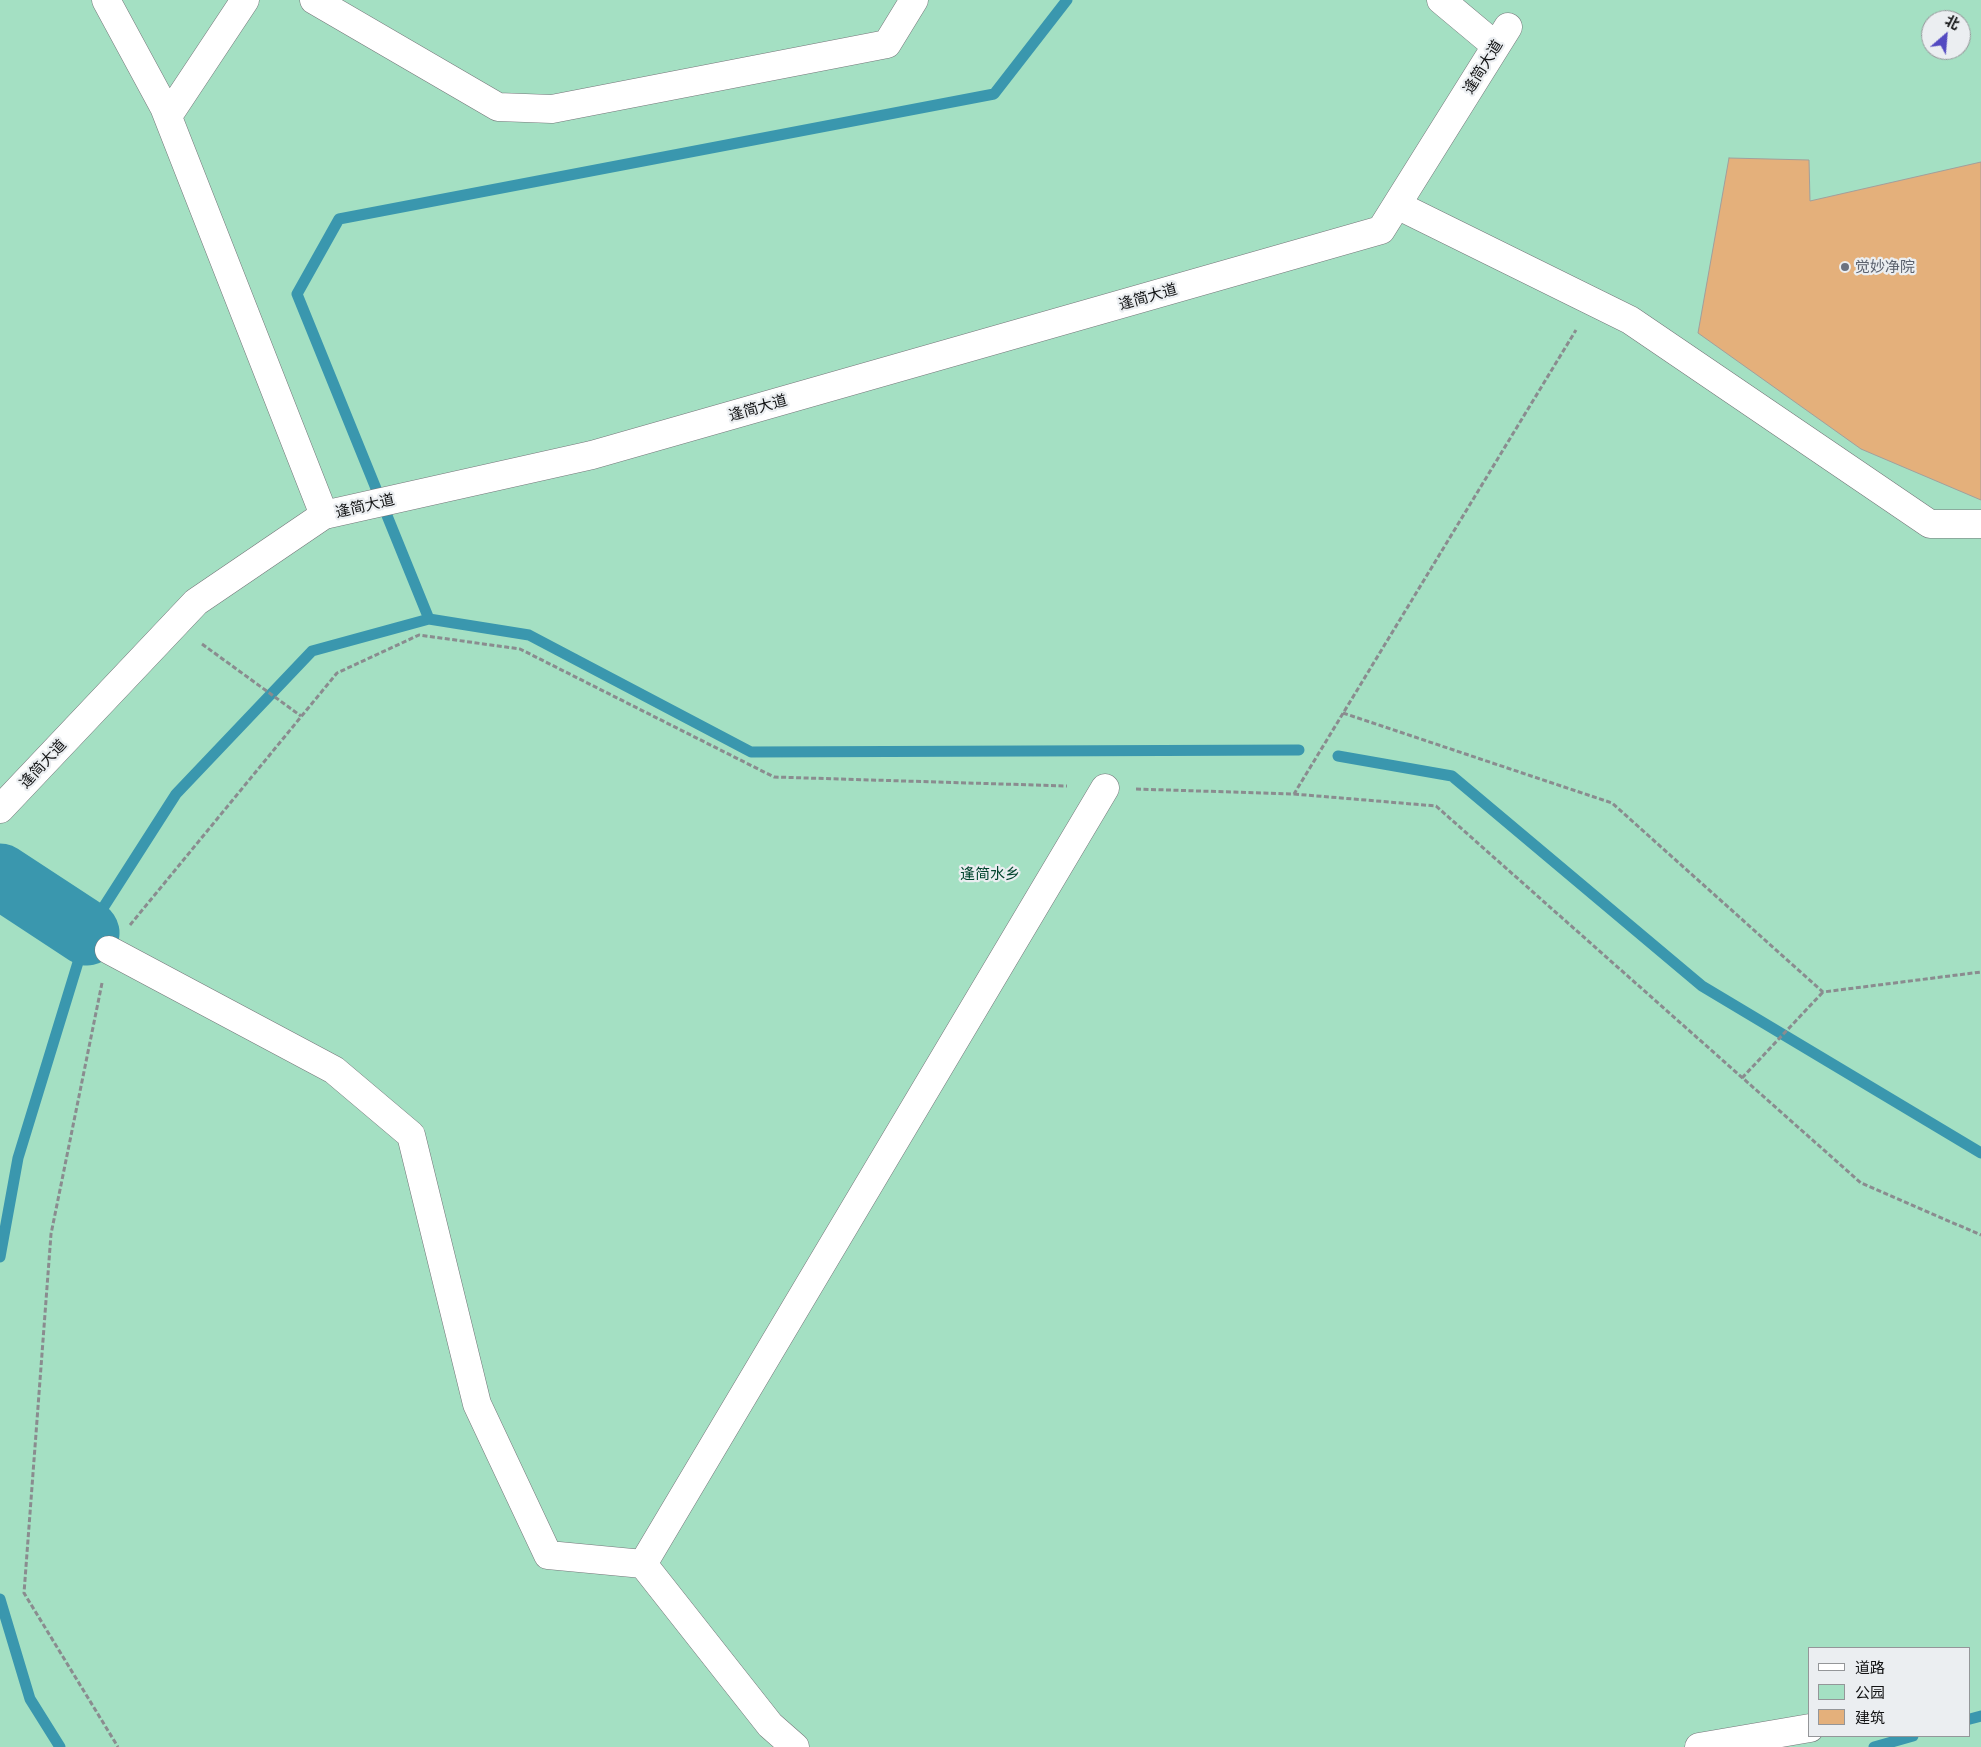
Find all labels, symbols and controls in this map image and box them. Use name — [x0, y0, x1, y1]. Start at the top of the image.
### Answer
north arrow — [1921, 10, 1971, 60]
text: 北 — [1942, 11, 1963, 33]
street label: 逢简大道 — [1459, 37, 1507, 97]
place label: 觉妙净院 — [1855, 258, 1915, 276]
marker: 觉妙净院 — [1839, 261, 1851, 273]
street label: 逢简大道 — [1117, 280, 1179, 314]
street label: 逢简大道 — [727, 391, 789, 425]
street label: 逢简大道 — [334, 490, 396, 522]
street label: 逢简大道 — [16, 736, 70, 792]
park label: 逢简水乡 — [960, 865, 1020, 883]
legend — [1808, 1647, 1971, 1737]
text: 道路 — [1855, 1658, 1885, 1676]
text: 公园 — [1855, 1683, 1885, 1701]
text: 建筑 — [1855, 1708, 1885, 1726]

